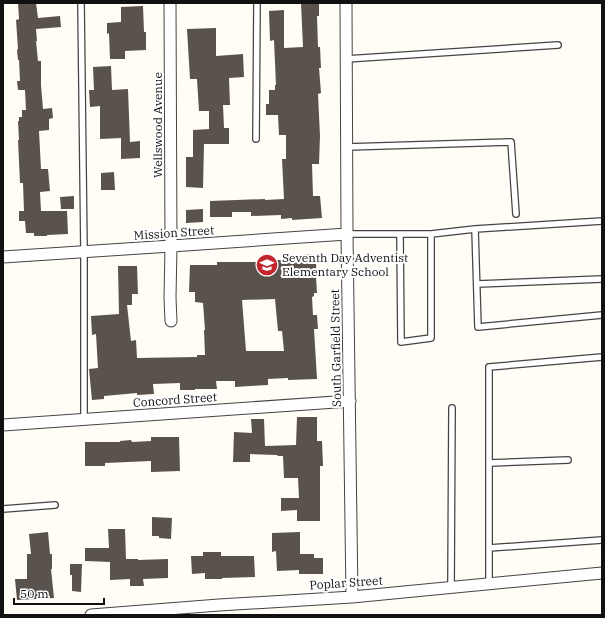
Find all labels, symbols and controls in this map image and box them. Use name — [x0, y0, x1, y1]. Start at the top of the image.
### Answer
street label: Wellswood Avenue — [150, 72, 165, 178]
street label: Mission Street — [133, 222, 215, 243]
place label: Seventh Day Adventist Elementary School — [282, 250, 408, 279]
school or university icon: Seventh Day Adventist Elementary School — [254, 252, 280, 278]
street label: South Garfield Street — [327, 289, 344, 407]
street label: Concord Street — [133, 389, 217, 410]
street label: Poplar Street — [309, 572, 383, 593]
scale bar — [14, 580, 104, 606]
text: 50 m — [20, 586, 49, 601]

